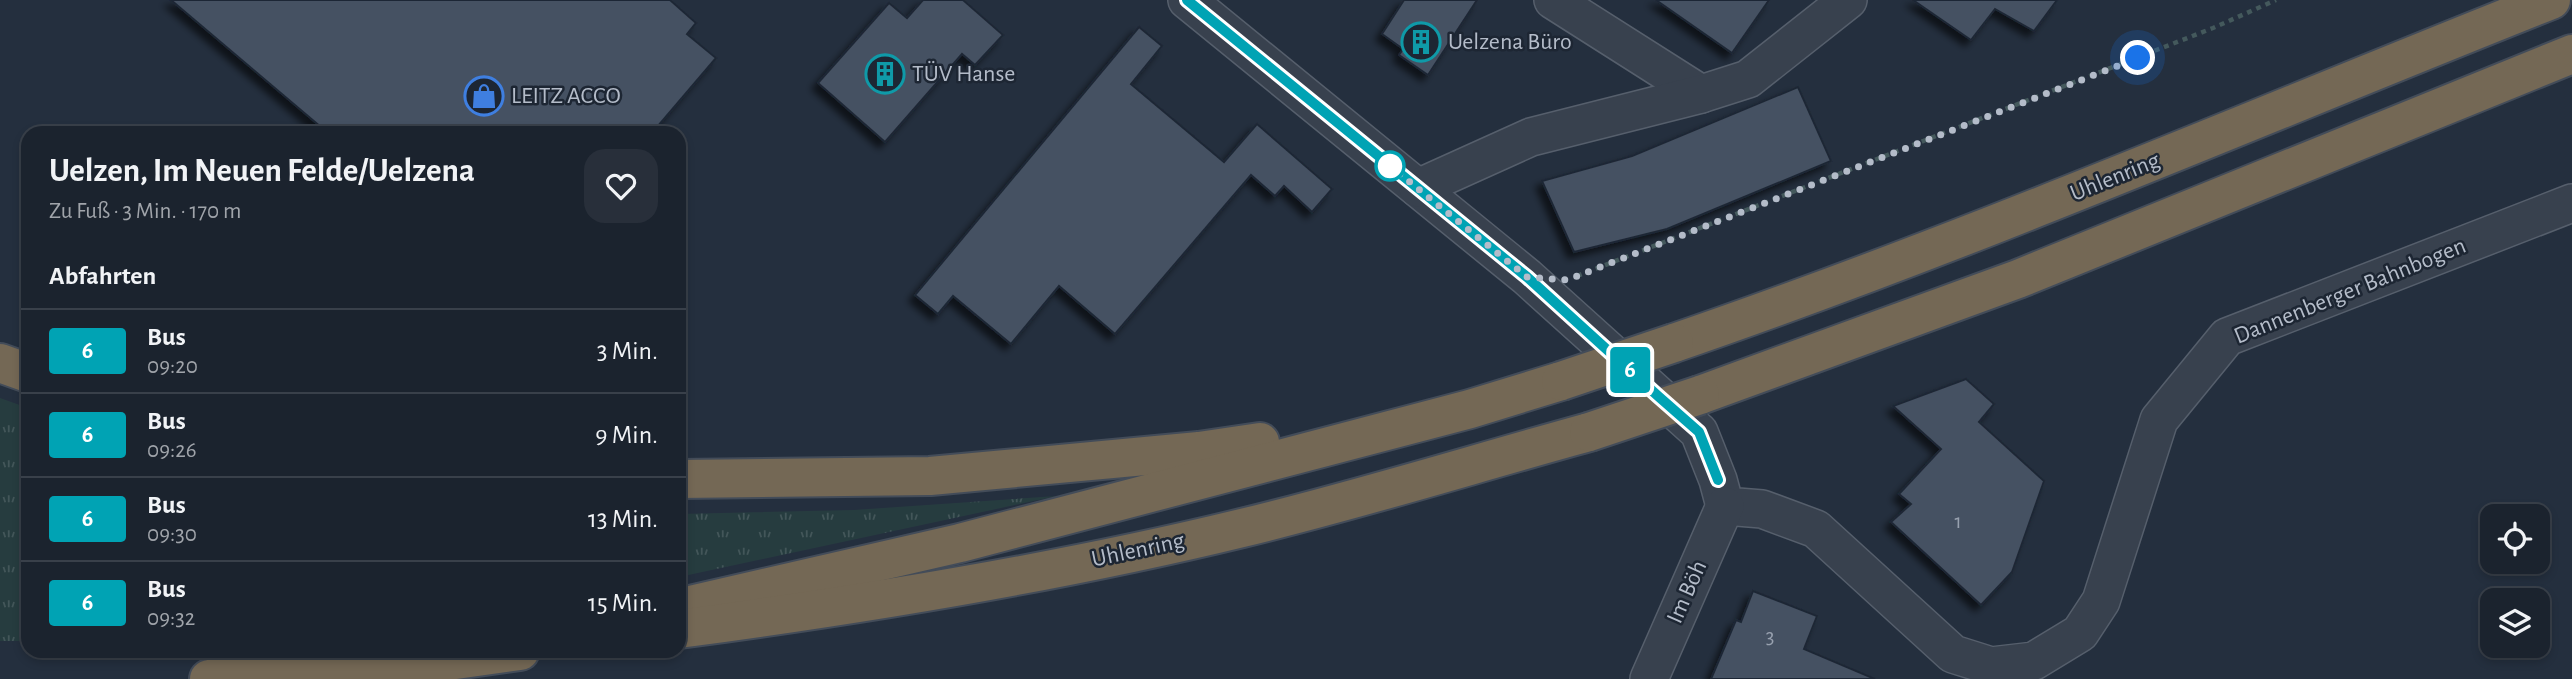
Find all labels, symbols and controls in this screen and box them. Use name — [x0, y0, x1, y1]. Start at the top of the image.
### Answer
building icon: Uelzena Büro — [1400, 21, 1442, 63]
place label: Uelzena Büro — [1448, 30, 1572, 54]
your location — [2120, 40, 2155, 75]
building icon: TÜV Hanse — [864, 53, 906, 95]
place label: TÜV Hanse — [912, 61, 1015, 86]
shop icon: LEITZ ACCO — [463, 75, 505, 117]
place label: LEITZ ACCO — [511, 84, 621, 108]
street label: Uhlenring — [2067, 148, 2163, 206]
button: heart — [584, 149, 658, 223]
unlabelled marker — [1375, 151, 1405, 181]
text: Uelzen, Im Neuen Felde/Uelzena — [49, 155, 475, 188]
text: Zu Fuß · 3 Min. · 170 m — [49, 200, 241, 223]
street label: Dannenberger Bahnbogen — [2231, 233, 2469, 349]
text: Abfahrten — [49, 263, 156, 289]
text: Bus — [147, 324, 186, 350]
text: 3 Min. — [597, 338, 658, 364]
text: 6 — [82, 339, 93, 363]
line badge: 6 — [1607, 347, 1653, 393]
text: 09:20 — [147, 355, 198, 378]
text: 6 — [1624, 358, 1636, 382]
text: Bus — [147, 408, 186, 434]
text: 9 Min. — [595, 422, 658, 448]
text: 6 — [82, 423, 93, 447]
text: 09:26 — [147, 439, 197, 462]
text: Bus — [147, 492, 186, 518]
map controls — [2480, 504, 2550, 658]
button: locate — [2480, 504, 2550, 574]
text: 13 Min. — [588, 506, 658, 532]
text: 6 — [82, 507, 93, 531]
house number: 1 — [1954, 511, 1962, 532]
text: 09:30 — [147, 523, 197, 546]
street label: Uhlenring — [1089, 528, 1187, 572]
street label: Im Böh — [1663, 557, 1711, 627]
text: Bus — [147, 576, 186, 602]
button: layers — [2480, 588, 2550, 658]
text: 15 Min. — [588, 590, 658, 616]
text: 6 — [82, 591, 93, 615]
text: 09:32 — [147, 607, 195, 630]
house number: 3 — [1766, 626, 1774, 647]

